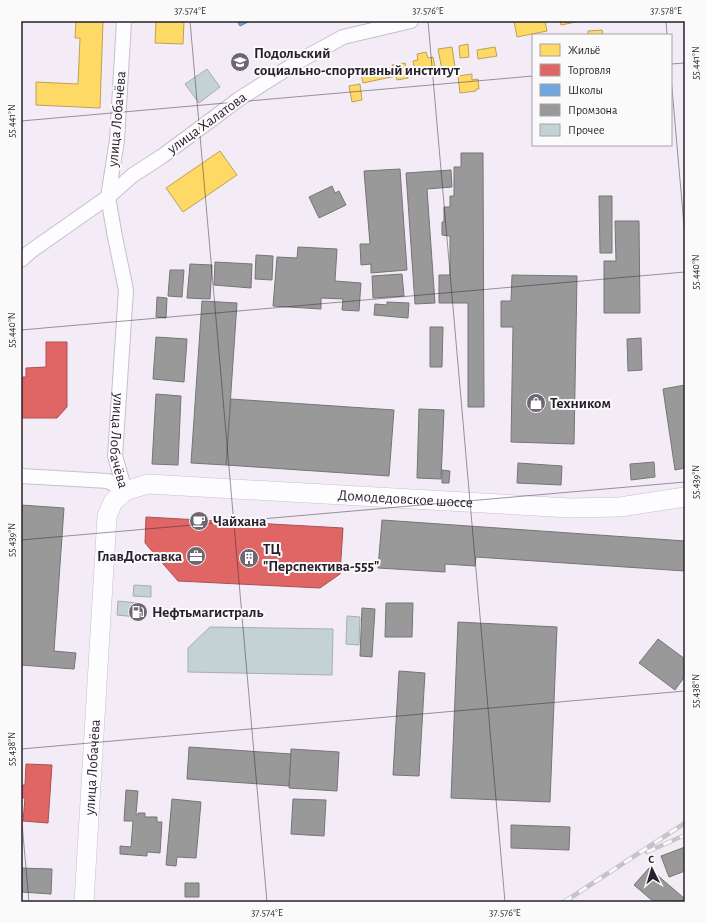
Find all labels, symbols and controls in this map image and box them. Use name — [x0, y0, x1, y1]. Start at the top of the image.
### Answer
text: 37.574°E — [174, 6, 206, 16]
text: 37.576°E — [412, 6, 444, 16]
text: 37.578°E — [650, 6, 682, 16]
legend — [532, 34, 672, 146]
text: Жильё — [568, 44, 600, 56]
place label: Подольский социально-спортивный институт — [254, 46, 460, 78]
text: 55.441°N — [691, 46, 701, 80]
school or university icon: Подольский социально-спортивный институт — [229, 51, 251, 73]
text: Торговля — [568, 64, 611, 76]
street label: улица Лобачёва — [105, 70, 129, 168]
text: Школы — [568, 84, 603, 96]
street label: улица Халатова — [164, 89, 249, 157]
text: 55.441°N — [7, 104, 17, 138]
text: Промзона — [568, 104, 618, 116]
text: Прочее — [568, 124, 604, 136]
text: 55.440°N — [691, 254, 701, 290]
text: 55.440°N — [7, 312, 17, 348]
street label: улица Лобачёва — [107, 392, 131, 490]
shop icon: Техником — [525, 392, 547, 414]
place label: Техником — [550, 396, 611, 411]
text: 55.439°N — [691, 465, 701, 499]
street label: Домодедовское шоссе — [337, 487, 474, 510]
cafe icon: Чайхана — [188, 510, 210, 532]
place label: Чайхана — [213, 514, 266, 529]
text: 55.439°N — [7, 523, 17, 557]
place label: ТЦ "Перспектива-555" — [263, 542, 379, 574]
office icon: ГлавДоставка — [185, 545, 207, 567]
building icon: ТЦ "Перспектива-555" — [238, 547, 260, 569]
place label: ГлавДоставка — [97, 549, 182, 564]
fuel station icon: Нефтьмагистраль — [127, 601, 149, 623]
place label: Нефтьмагистраль — [152, 605, 263, 620]
text: 55.438°N — [691, 674, 701, 708]
street label: улица Лобачёва — [82, 719, 102, 817]
text: 55.438°N — [7, 732, 17, 766]
north arrow — [632, 849, 672, 889]
text: С — [648, 854, 655, 865]
text: 37.574°E — [251, 908, 283, 918]
text: 37.576°E — [489, 908, 521, 918]

